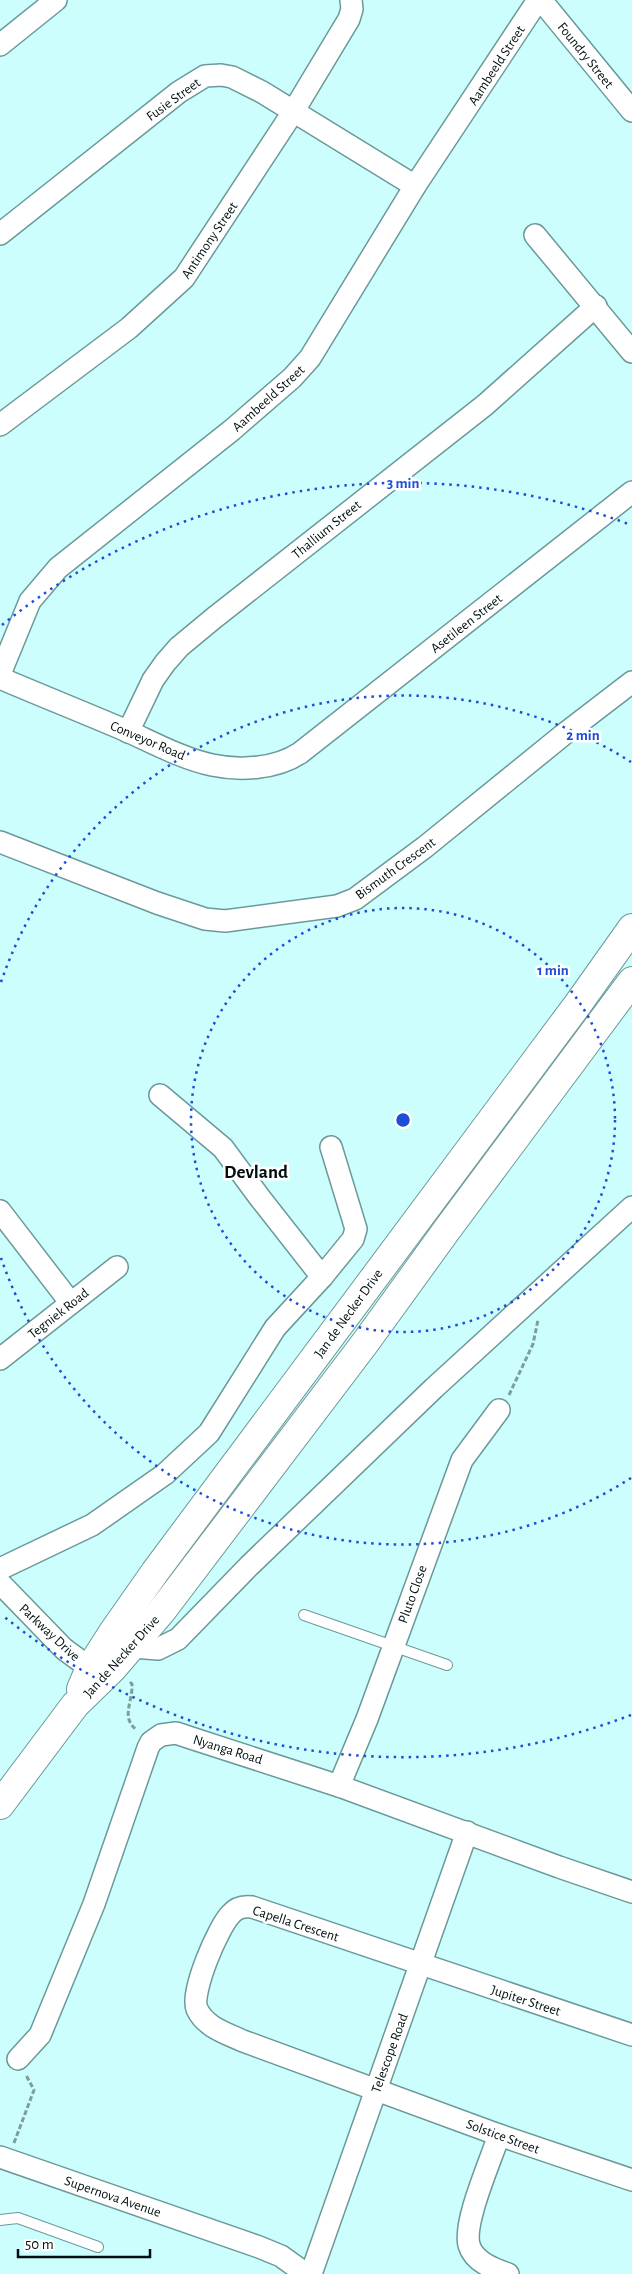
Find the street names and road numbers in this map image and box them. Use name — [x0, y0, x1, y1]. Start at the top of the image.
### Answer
street label: Foundry Street — [555, 20, 616, 91]
street label: Aambeeld Street — [466, 23, 528, 108]
street label: Fusie Street — [144, 75, 204, 124]
street label: Antimony Street — [179, 199, 241, 281]
street label: Aambeeld Street — [230, 363, 308, 435]
street label: Thallium Street — [289, 497, 364, 562]
street label: Asetileen Street — [428, 591, 505, 656]
street label: Conveyor Road — [108, 719, 187, 763]
street label: Bismuth Crescent — [353, 835, 439, 902]
street label: Jan de Necker Drive — [312, 1267, 386, 1360]
street label: Tegniek Road — [26, 1286, 92, 1342]
street label: Pluto Close — [396, 1563, 430, 1625]
street label: Parkway Drive — [16, 1601, 82, 1664]
street label: Jan de Necker Drive — [81, 1613, 162, 1701]
street label: Nyanga Road — [191, 1733, 264, 1767]
street label: Capella Crescent — [251, 1903, 341, 1945]
street label: Jupiter Street — [489, 1983, 563, 2019]
street label: Telescope Road — [369, 2012, 411, 2095]
street label: Solstice Street — [464, 2117, 542, 2157]
street label: Supernova Avenue — [63, 2174, 163, 2220]

